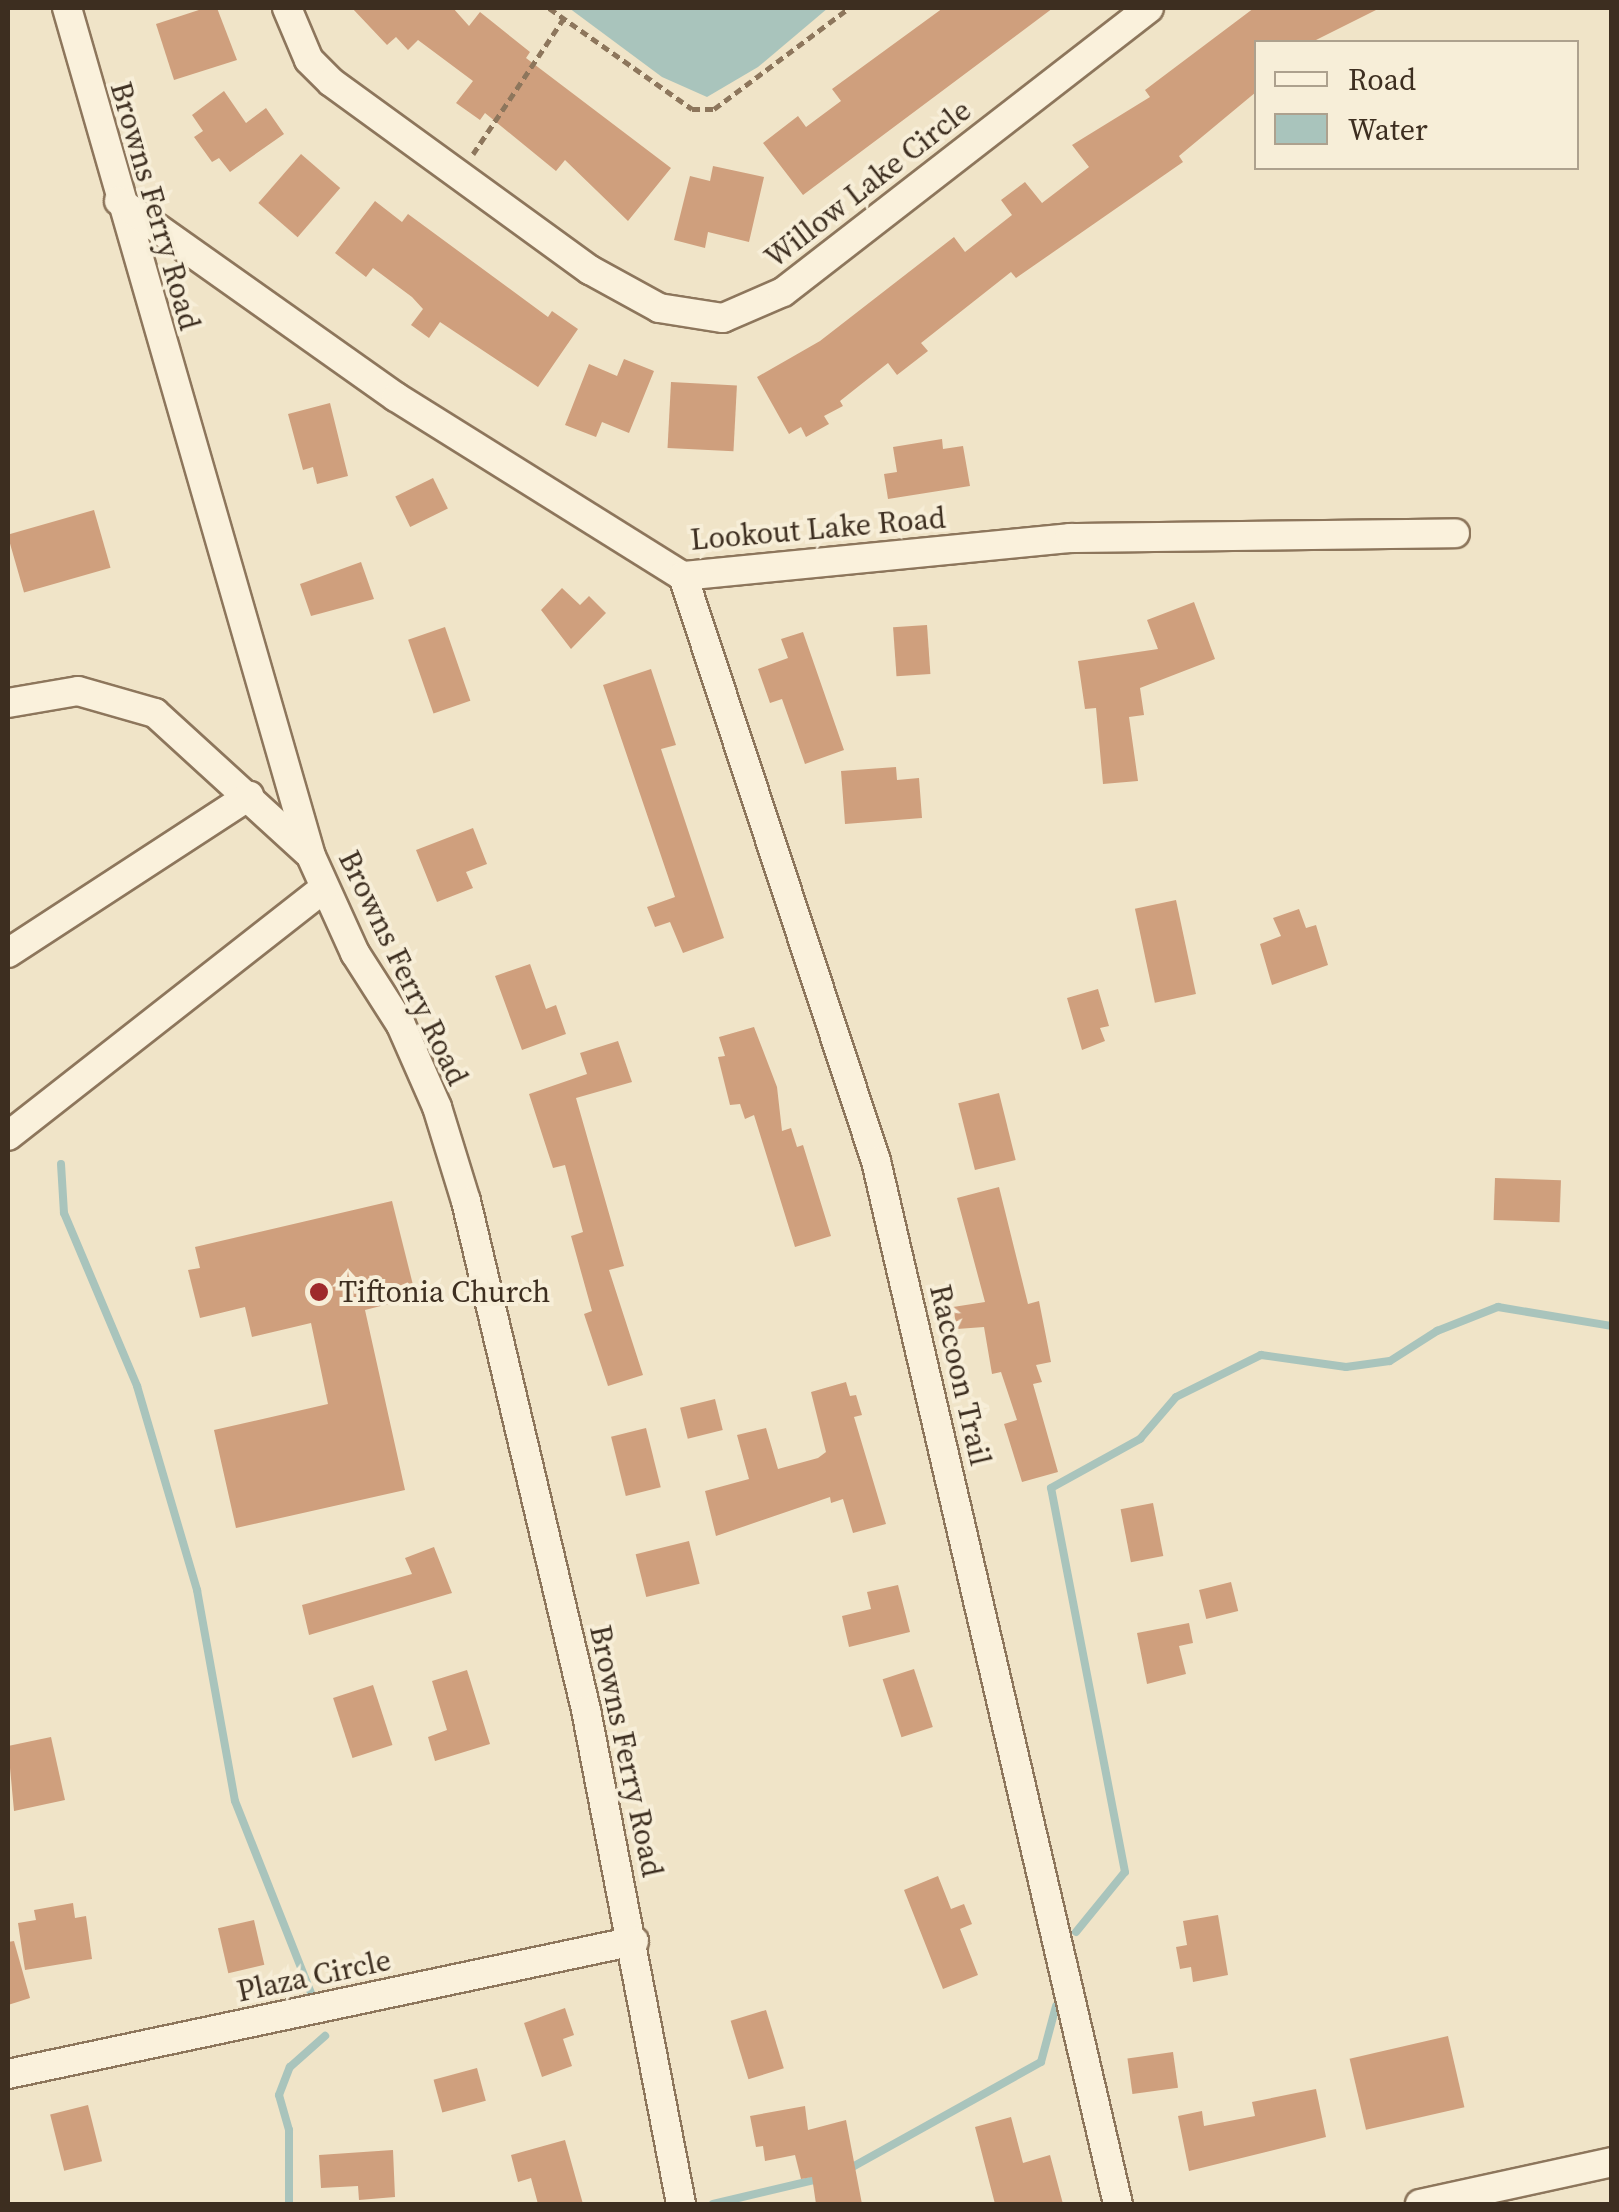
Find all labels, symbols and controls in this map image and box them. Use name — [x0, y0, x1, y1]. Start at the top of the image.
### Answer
legend — [1254, 40, 1579, 170]
text: Road — [1348, 59, 1416, 100]
street label: Browns Ferry Road — [102, 78, 208, 334]
street label: Willow Lake Circle — [758, 92, 978, 276]
text: Water — [1348, 109, 1428, 150]
street label: Lookout Lake Road — [689, 500, 947, 558]
street label: Browns Ferry Road — [331, 845, 475, 1091]
place label: Tiftonia Church — [339, 1274, 550, 1310]
marker: Tiftonia Church — [308, 1281, 330, 1303]
street label: Raccoon Trail — [922, 1281, 998, 1469]
street label: Browns Ferry Road — [582, 1622, 670, 1880]
street label: Plaza Circle — [234, 1942, 394, 2010]

